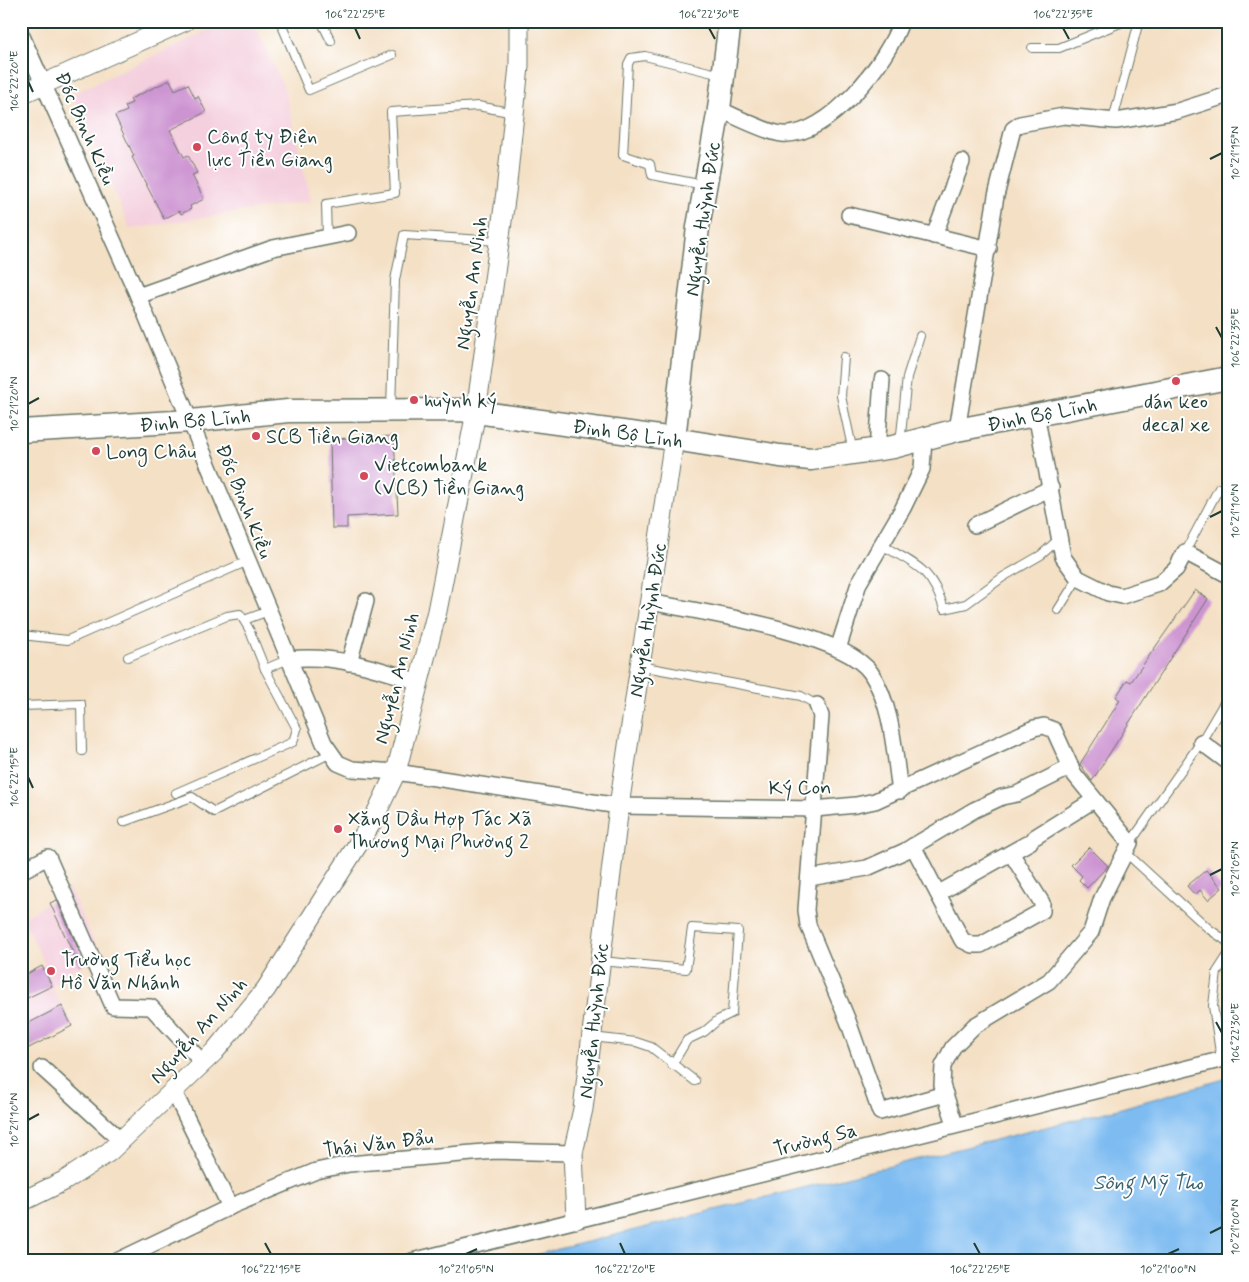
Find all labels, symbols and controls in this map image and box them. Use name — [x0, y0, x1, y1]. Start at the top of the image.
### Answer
text: 106°22'25"E — [325, 7, 385, 23]
text: 106°22'30"E — [679, 7, 739, 23]
text: 106°22'35"E — [1033, 7, 1093, 23]
text: 106°22'20"E — [7, 51, 23, 111]
street label: Đốc Binh Kiều — [48, 68, 122, 189]
place label: Công ty Điện lực Tiền Giang — [207, 124, 333, 174]
text: 10°21'15"N — [1228, 126, 1244, 180]
street label: Nguyễn Huỳnh Đức — [679, 140, 730, 299]
marker: Công ty Điện lực Tiền Giang — [191, 141, 203, 153]
street label: Nguyễn An Ninh — [450, 215, 497, 352]
text: 106°22'35"E — [1228, 308, 1244, 368]
marker: dán keo decal xe — [1170, 375, 1182, 387]
text: 10°21'20"N — [7, 377, 23, 431]
place label: huỳnh ký — [424, 388, 497, 415]
place label: dán keo decal xe — [1142, 389, 1210, 439]
street label: Đinh Bộ Lĩnh — [985, 392, 1100, 439]
marker: huỳnh ký — [408, 394, 420, 406]
street label: Đinh Bộ Lĩnh — [139, 403, 252, 440]
street label: Đinh Bộ Lĩnh — [571, 413, 685, 456]
place label: SCB Tiền Giang — [266, 424, 399, 451]
marker: SCB Tiền Giang — [250, 430, 262, 442]
place label: Long Châu — [106, 439, 196, 467]
street label: Đốc Binh Kiều — [208, 440, 279, 563]
marker: Long Châu — [90, 445, 102, 457]
place label: Vietcombank (VCB) Tiền Giang — [374, 452, 524, 502]
marker: Vietcombank (VCB) Tiền Giang — [358, 470, 370, 482]
text: 10°21'10"N — [1228, 484, 1244, 538]
street label: Nguyễn Huỳnh Đức — [623, 541, 676, 700]
street label: Nguyễn An Ninh — [368, 610, 429, 747]
text: 106°22'15"E — [7, 747, 23, 807]
street label: Ký Con — [768, 774, 832, 803]
place label: Xăng Dầu Hợp Tác Xã Thương Mại Phường 2 — [348, 806, 532, 858]
marker: Xăng Dầu Hợp Tác Xã Thương Mại Phường 2 — [332, 823, 344, 835]
text: 10°21'05"N — [1228, 841, 1244, 897]
street label: Nguyễn Huỳnh Đức — [573, 942, 618, 1100]
place label: Trường Tiểu học Hồ Văn Nhánh — [61, 947, 191, 997]
marker: Trường Tiểu học Hồ Văn Nhánh — [45, 965, 57, 977]
street label: Nguyễn An Ninh — [144, 972, 256, 1091]
text: 106°22'30"E — [1228, 1003, 1244, 1063]
text: 10°21'10"N — [7, 1093, 23, 1147]
street label: Trường Sa — [771, 1117, 860, 1166]
street label: Thái Văn Đẩu — [321, 1124, 435, 1165]
water label: Sông Mỹ Tho — [1093, 1169, 1204, 1199]
text: 10°21'00"N — [1228, 1199, 1244, 1255]
text: 106°22'15"E — [241, 1262, 301, 1278]
text: 10°21'05"N — [438, 1262, 494, 1278]
text: 106°22'20"E — [595, 1262, 655, 1278]
text: 106°22'25"E — [950, 1262, 1010, 1278]
text: 10°21'00"N — [1140, 1262, 1196, 1278]

